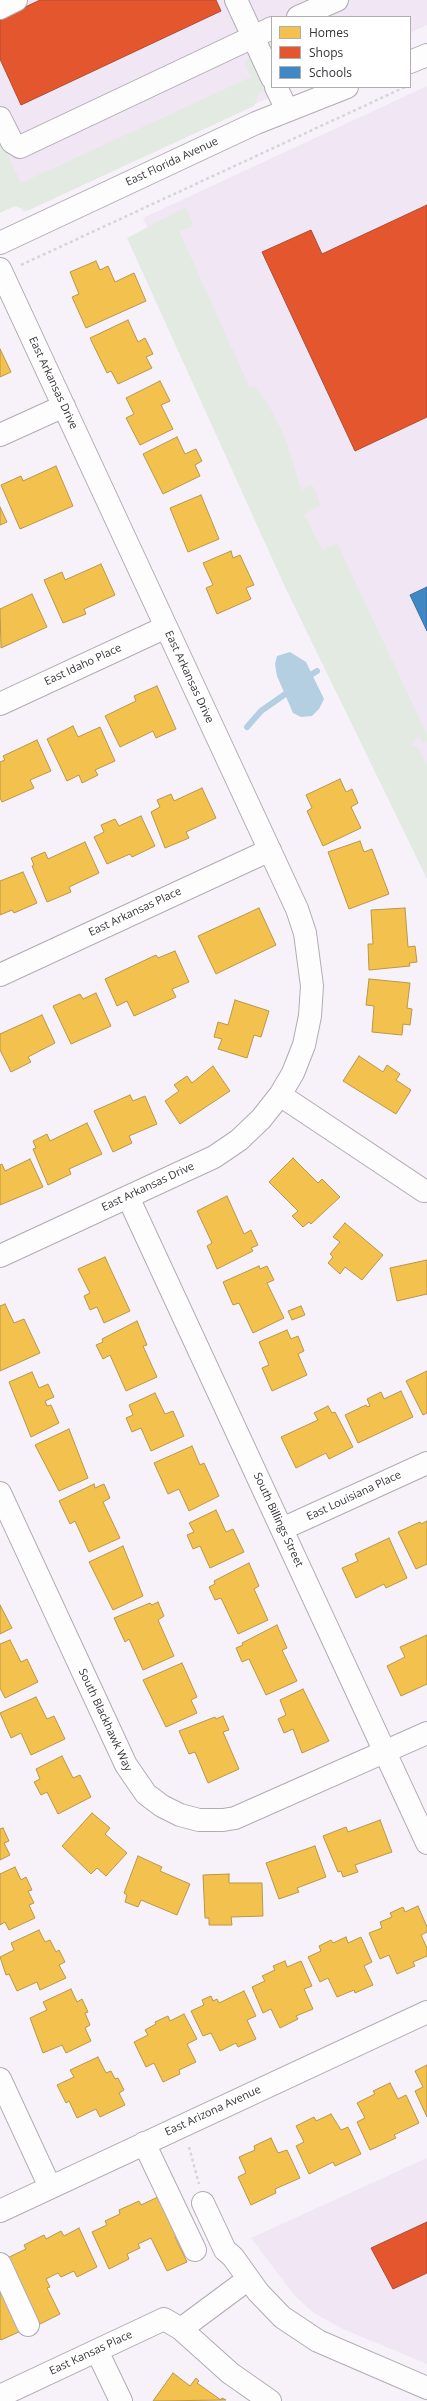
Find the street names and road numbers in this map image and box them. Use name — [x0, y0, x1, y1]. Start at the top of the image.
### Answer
street label: East Florida Avenue — [124, 135, 220, 189]
street label: East Arkansas Drive — [26, 335, 80, 431]
street label: East Arkansas Drive — [162, 629, 216, 725]
street label: East Idaho Place — [42, 641, 124, 689]
street label: East Arkansas Place — [87, 885, 183, 939]
street label: East Arkansas Drive — [100, 1160, 196, 1214]
street label: East Louisiana Place — [305, 1468, 403, 1524]
street label: South Billings Street — [250, 1471, 306, 1569]
street label: South Blackhawk Way — [75, 1667, 135, 1773]
street label: East Arizona Avenue — [163, 2083, 263, 2139]
street label: East Kansas Place — [47, 2328, 135, 2378]

